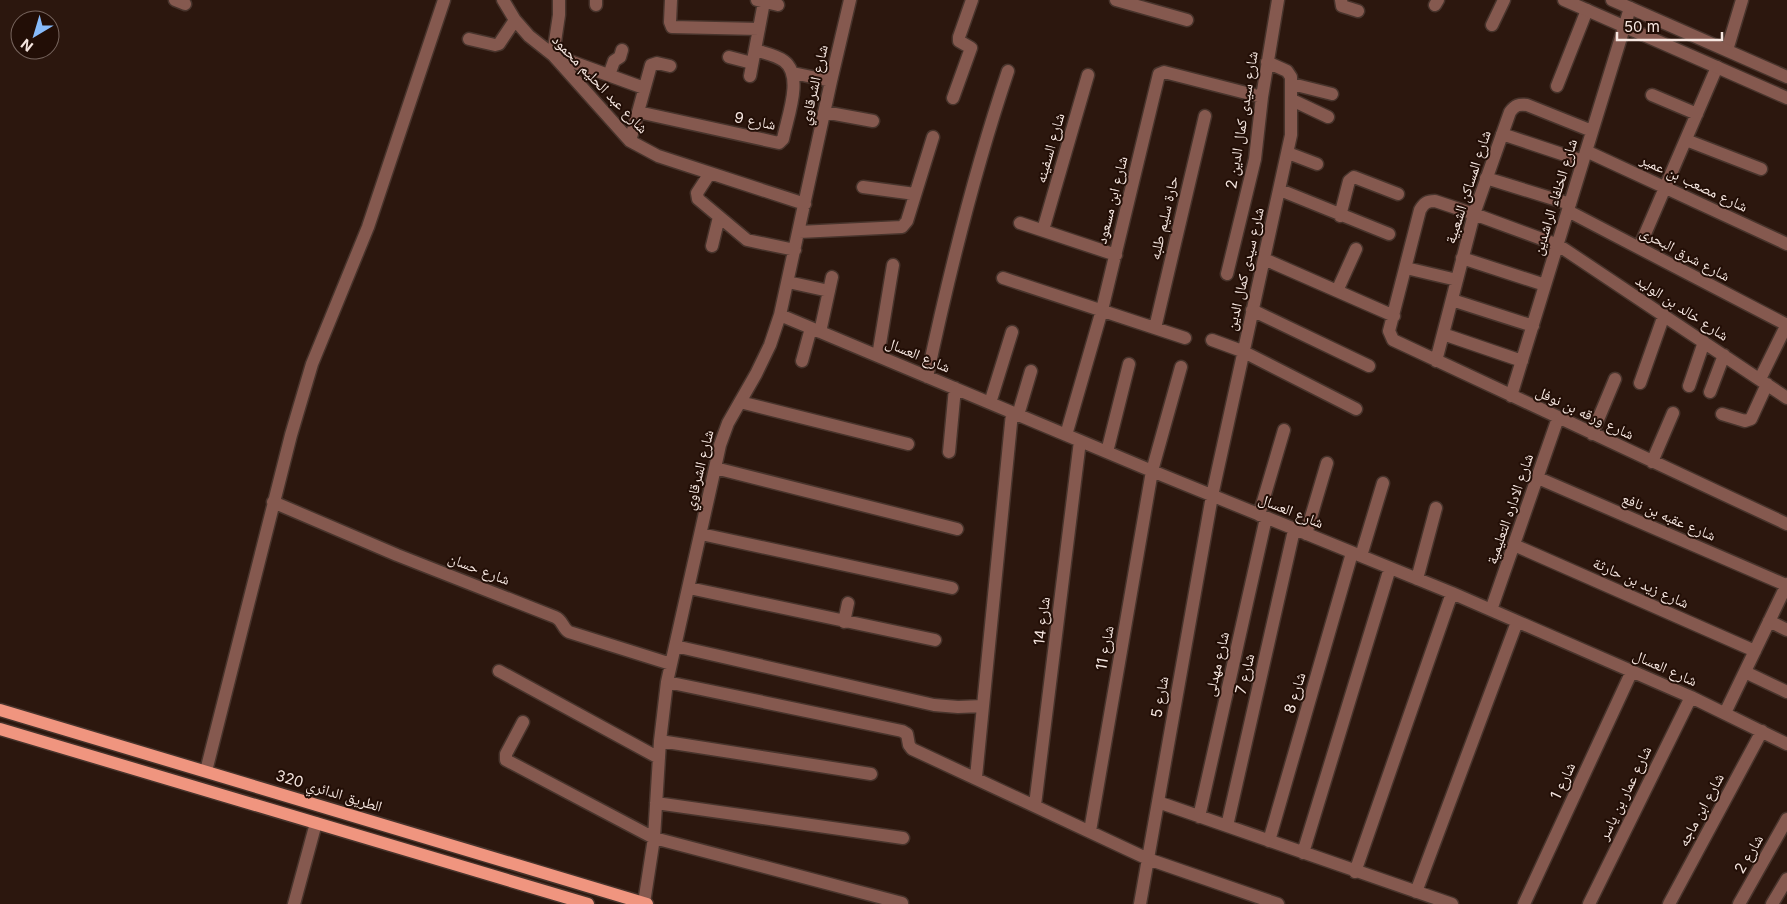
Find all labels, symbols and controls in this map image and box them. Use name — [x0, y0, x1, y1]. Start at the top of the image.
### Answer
north arrow — [10, 10, 60, 60]
scale bar — [1617, 10, 1722, 42]
text: 50 m — [1624, 17, 1660, 36]
street label: شارع عبد الحليم محمود — [548, 30, 653, 138]
text: N — [17, 36, 36, 56]
street label: شارع الشرقاوي — [795, 43, 835, 128]
street label: شارع سيدى كمال الدين 2 — [1221, 50, 1263, 190]
street label: شارع 9 — [732, 107, 778, 135]
street label: شارع السفينه — [1030, 111, 1070, 185]
street label: شارع المساكن الشعبية — [1440, 128, 1496, 246]
street label: شارع الخلفاء الراشدين — [1528, 136, 1582, 258]
street label: شارع مصعب بن عمير — [1636, 149, 1751, 217]
street label: شارع ابن مسعود — [1091, 154, 1133, 246]
street label: حارة سليم طلبه — [1145, 174, 1183, 262]
street label: شارع سيدى كمال الدين — [1221, 205, 1269, 333]
street label: شارع شرق البحرى — [1637, 222, 1734, 286]
street label: شارع خالد بن الوليد — [1632, 270, 1732, 346]
street label: شارع العسال — [883, 332, 953, 378]
street label: شارع ورقه بن نوفل — [1533, 381, 1637, 445]
street label: شارع الشرقاوي — [679, 428, 720, 513]
street label: شارع الاداره التعليمية — [1482, 451, 1538, 567]
street label: شارع عقبه بن نافع — [1619, 488, 1719, 546]
street label: شارع العسال — [1256, 489, 1327, 533]
street label: شارع حسان — [445, 548, 513, 590]
street label: شارع زيد بن حارثة — [1590, 553, 1692, 613]
street label: شارع 14 — [1029, 596, 1055, 646]
street label: شارع 11 — [1091, 624, 1119, 672]
street label: شارع مهدلى — [1200, 630, 1234, 698]
street label: شارع العسال — [1630, 645, 1700, 691]
street label: شارع 7 — [1231, 652, 1259, 696]
street label: شارع 8 — [1280, 670, 1310, 716]
street label: شارع 5 — [1147, 675, 1174, 719]
street label: شارع عمار بن ياسر — [1593, 743, 1656, 844]
street label: شارع 1 — [1546, 759, 1580, 803]
street label: الطريق الدائري 320 — [273, 765, 385, 818]
street label: شارع ابن ماجه — [1673, 770, 1729, 850]
street label: شارع 2 — [1730, 831, 1768, 877]

